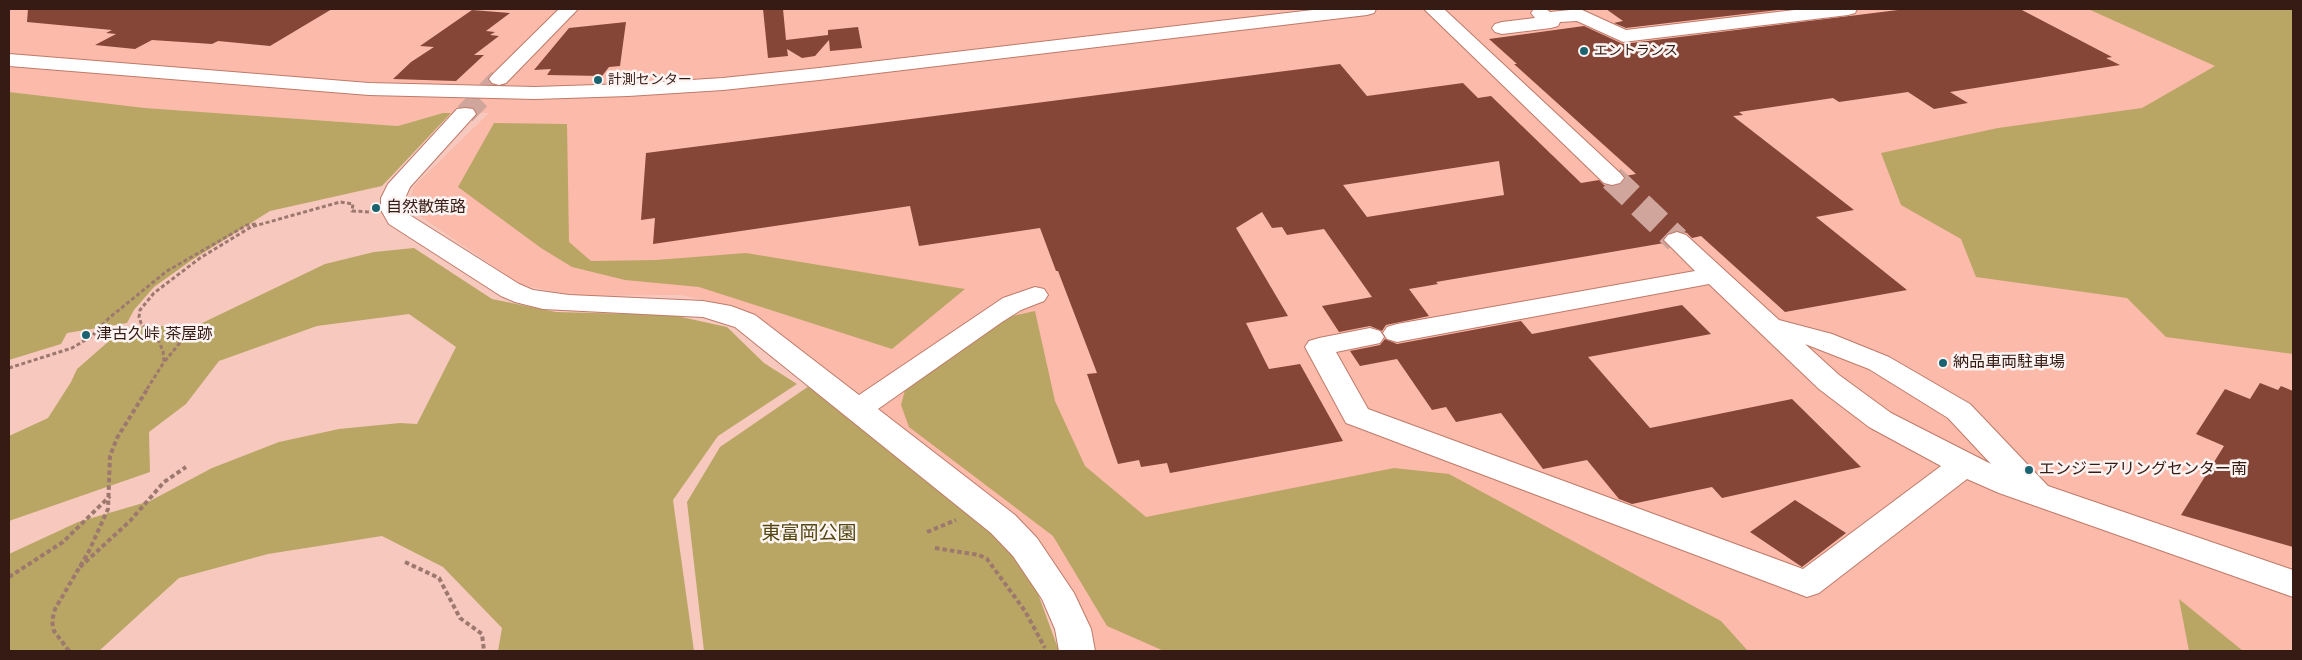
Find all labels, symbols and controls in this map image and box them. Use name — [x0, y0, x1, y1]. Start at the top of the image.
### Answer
place label: エントランス — [1594, 43, 1678, 59]
marker: エントランス — [1578, 45, 1590, 57]
place label: 計測センター — [608, 72, 692, 88]
marker: 計測センター — [592, 74, 604, 86]
place label: 自然散策路 — [386, 198, 466, 218]
marker: 自然散策路 — [370, 202, 382, 214]
place label: 津古久峠 茶屋跡 — [96, 325, 213, 345]
marker: 津古久峠 茶屋跡 — [80, 329, 92, 341]
place label: 納品車両駐車場 — [1953, 353, 2065, 373]
marker: 納品車両駐車場 — [1937, 357, 1949, 369]
place label: エンジニアリングセンター南 — [2039, 460, 2247, 480]
marker: エンジニアリングセンター南 — [2023, 464, 2035, 476]
park label: 東富岡公園 — [762, 523, 856, 545]

